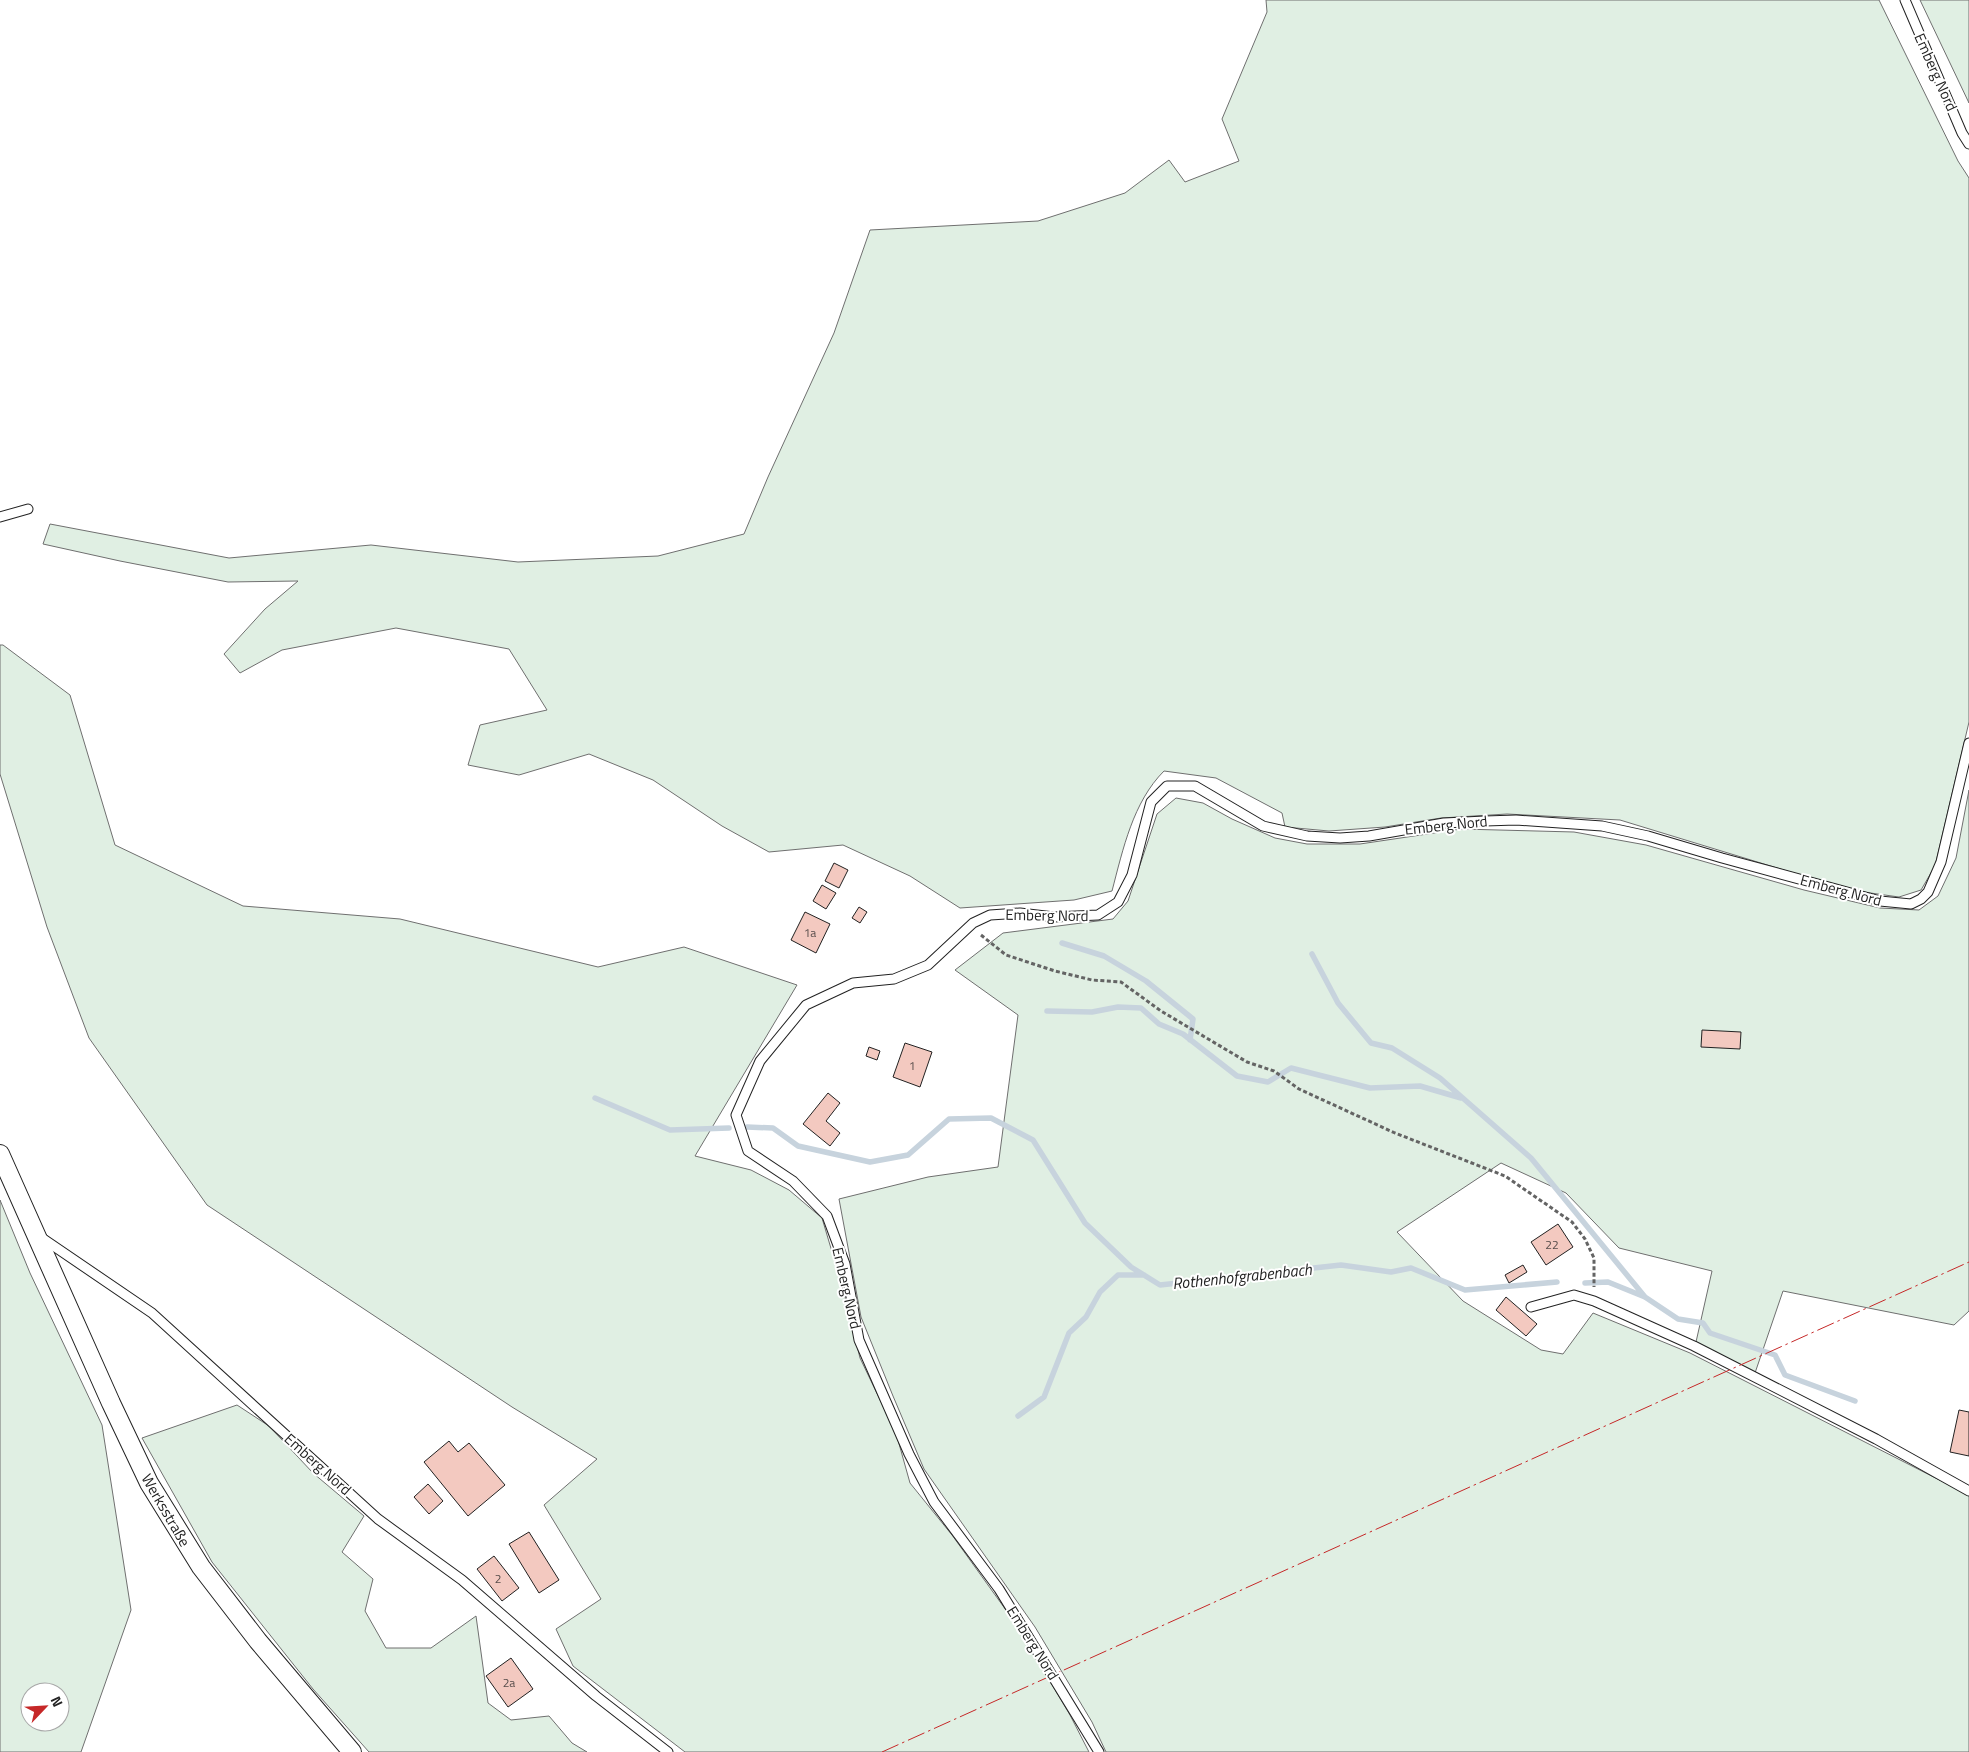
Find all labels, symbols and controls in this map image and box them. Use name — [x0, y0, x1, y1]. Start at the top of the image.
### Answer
street label: Emberg Nord — [1909, 29, 1963, 115]
street label: Emberg Nord — [1403, 809, 1489, 841]
street label: Emberg Nord — [1798, 868, 1884, 912]
street label: Emberg Nord — [1005, 903, 1089, 927]
house number: 1a — [804, 923, 816, 942]
house number: 1 — [909, 1056, 915, 1075]
house number: 22 — [1545, 1235, 1559, 1254]
street label: Emberg Nord — [826, 1245, 868, 1331]
water label: Rothenhofgrabenbach — [1171, 1257, 1314, 1295]
street label: Emberg Nord — [279, 1428, 357, 1500]
street label: Werksstraße — [136, 1469, 196, 1551]
house number: 2 — [495, 1569, 501, 1588]
street label: Emberg Nord — [1001, 1602, 1065, 1684]
house number: 2a — [503, 1673, 515, 1692]
north arrow — [20, 1682, 70, 1732]
text: N — [46, 1692, 69, 1710]

